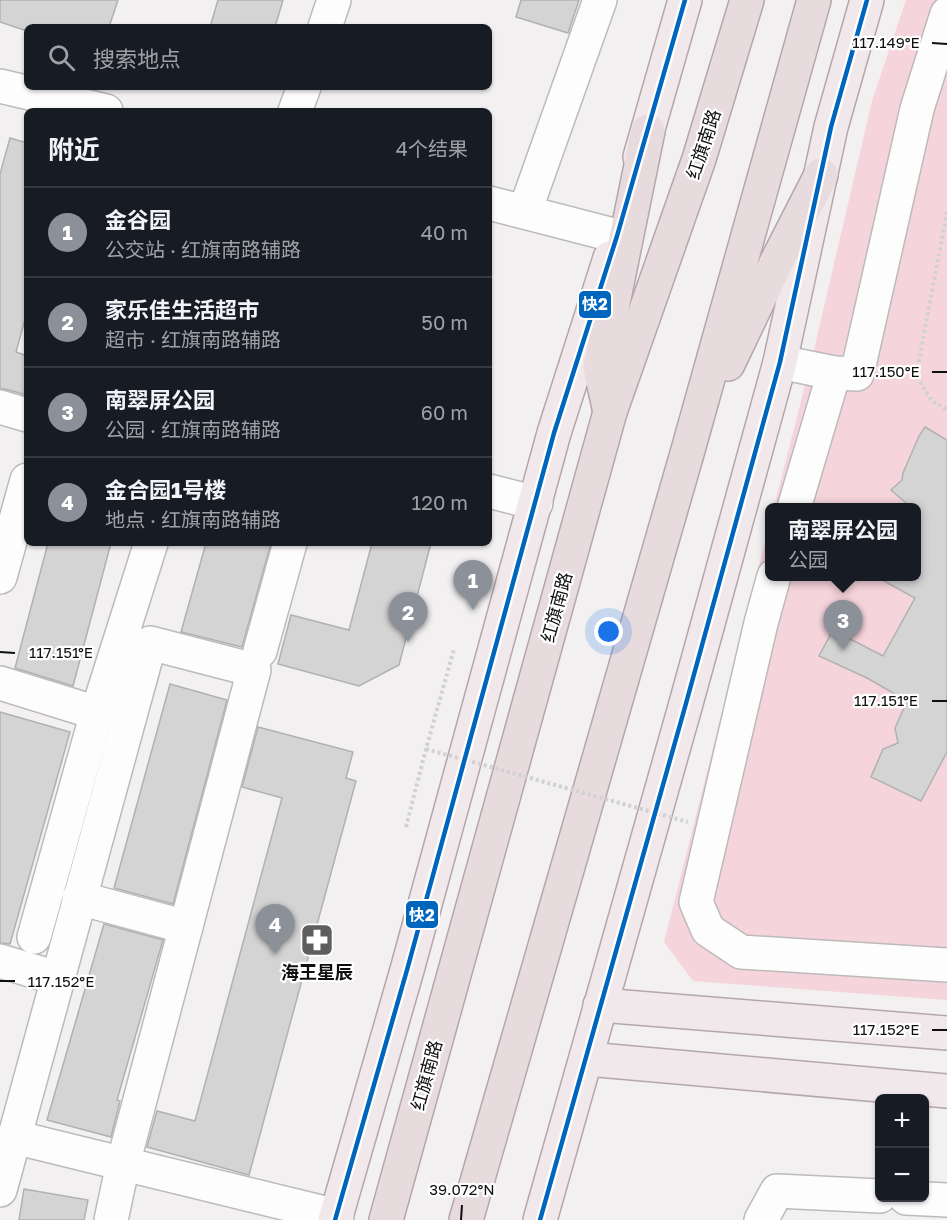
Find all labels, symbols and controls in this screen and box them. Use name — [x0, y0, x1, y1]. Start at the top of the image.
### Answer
search box — [24, 24, 492, 90]
text: 117.149°E — [852, 33, 920, 51]
icon: search — [45, 41, 78, 74]
text: 搜索地点 — [93, 45, 181, 72]
street label: 红旗南路 — [681, 106, 725, 182]
text: 附近 — [48, 134, 100, 165]
text: 4个结果 — [396, 136, 468, 160]
text: 金谷园 — [105, 206, 171, 233]
text: 1 — [62, 220, 73, 244]
text: 40 m — [421, 220, 468, 244]
text: 公交站 · 红旗南路辅路 — [105, 237, 301, 261]
line badge: 快2 — [578, 290, 612, 319]
text: 快2 — [582, 294, 608, 314]
text: 家乐佳生活超市 — [105, 296, 259, 323]
text: 2 — [61, 310, 74, 334]
text: 50 m — [421, 310, 468, 334]
text: 超市 · 红旗南路辅路 — [105, 327, 281, 351]
text: 117.150°E — [852, 362, 920, 380]
text: 南翠屏公园 — [105, 386, 215, 413]
text: 3 — [61, 400, 74, 424]
text: 60 m — [421, 400, 468, 424]
text: 公园 · 红旗南路辅路 — [105, 417, 281, 441]
text: 金合园1号楼 — [105, 476, 226, 503]
text: 4 — [61, 490, 74, 514]
text: 120 m — [412, 490, 468, 514]
popup — [765, 503, 921, 581]
text: 地点 · 红旗南路辅路 — [105, 507, 281, 531]
text: 南翠屏公园 — [788, 516, 898, 543]
text: 公园 — [788, 547, 828, 571]
pin: 1 — [454, 560, 492, 610]
street label: 红旗南路 — [536, 569, 576, 645]
pin: 2 — [388, 592, 428, 642]
pin: 3 — [824, 600, 862, 650]
your location — [594, 617, 623, 646]
text: 117.151°E — [29, 643, 93, 661]
text: 117.151°E — [854, 691, 918, 709]
line badge: 快2 — [405, 900, 439, 929]
pin: 4 — [256, 904, 294, 954]
text: 快2 — [409, 905, 435, 925]
pharmacy icon: 海王星辰 — [299, 922, 335, 958]
place label: 海王星辰 — [281, 961, 353, 983]
text: 117.152°E — [28, 972, 94, 990]
text: 117.152°E — [853, 1020, 919, 1038]
street label: 红旗南路 — [406, 1037, 446, 1113]
map controls — [875, 1094, 929, 1202]
button: + — [875, 1094, 929, 1148]
button: − — [875, 1148, 929, 1202]
text: 39.072°N — [429, 1180, 495, 1198]

